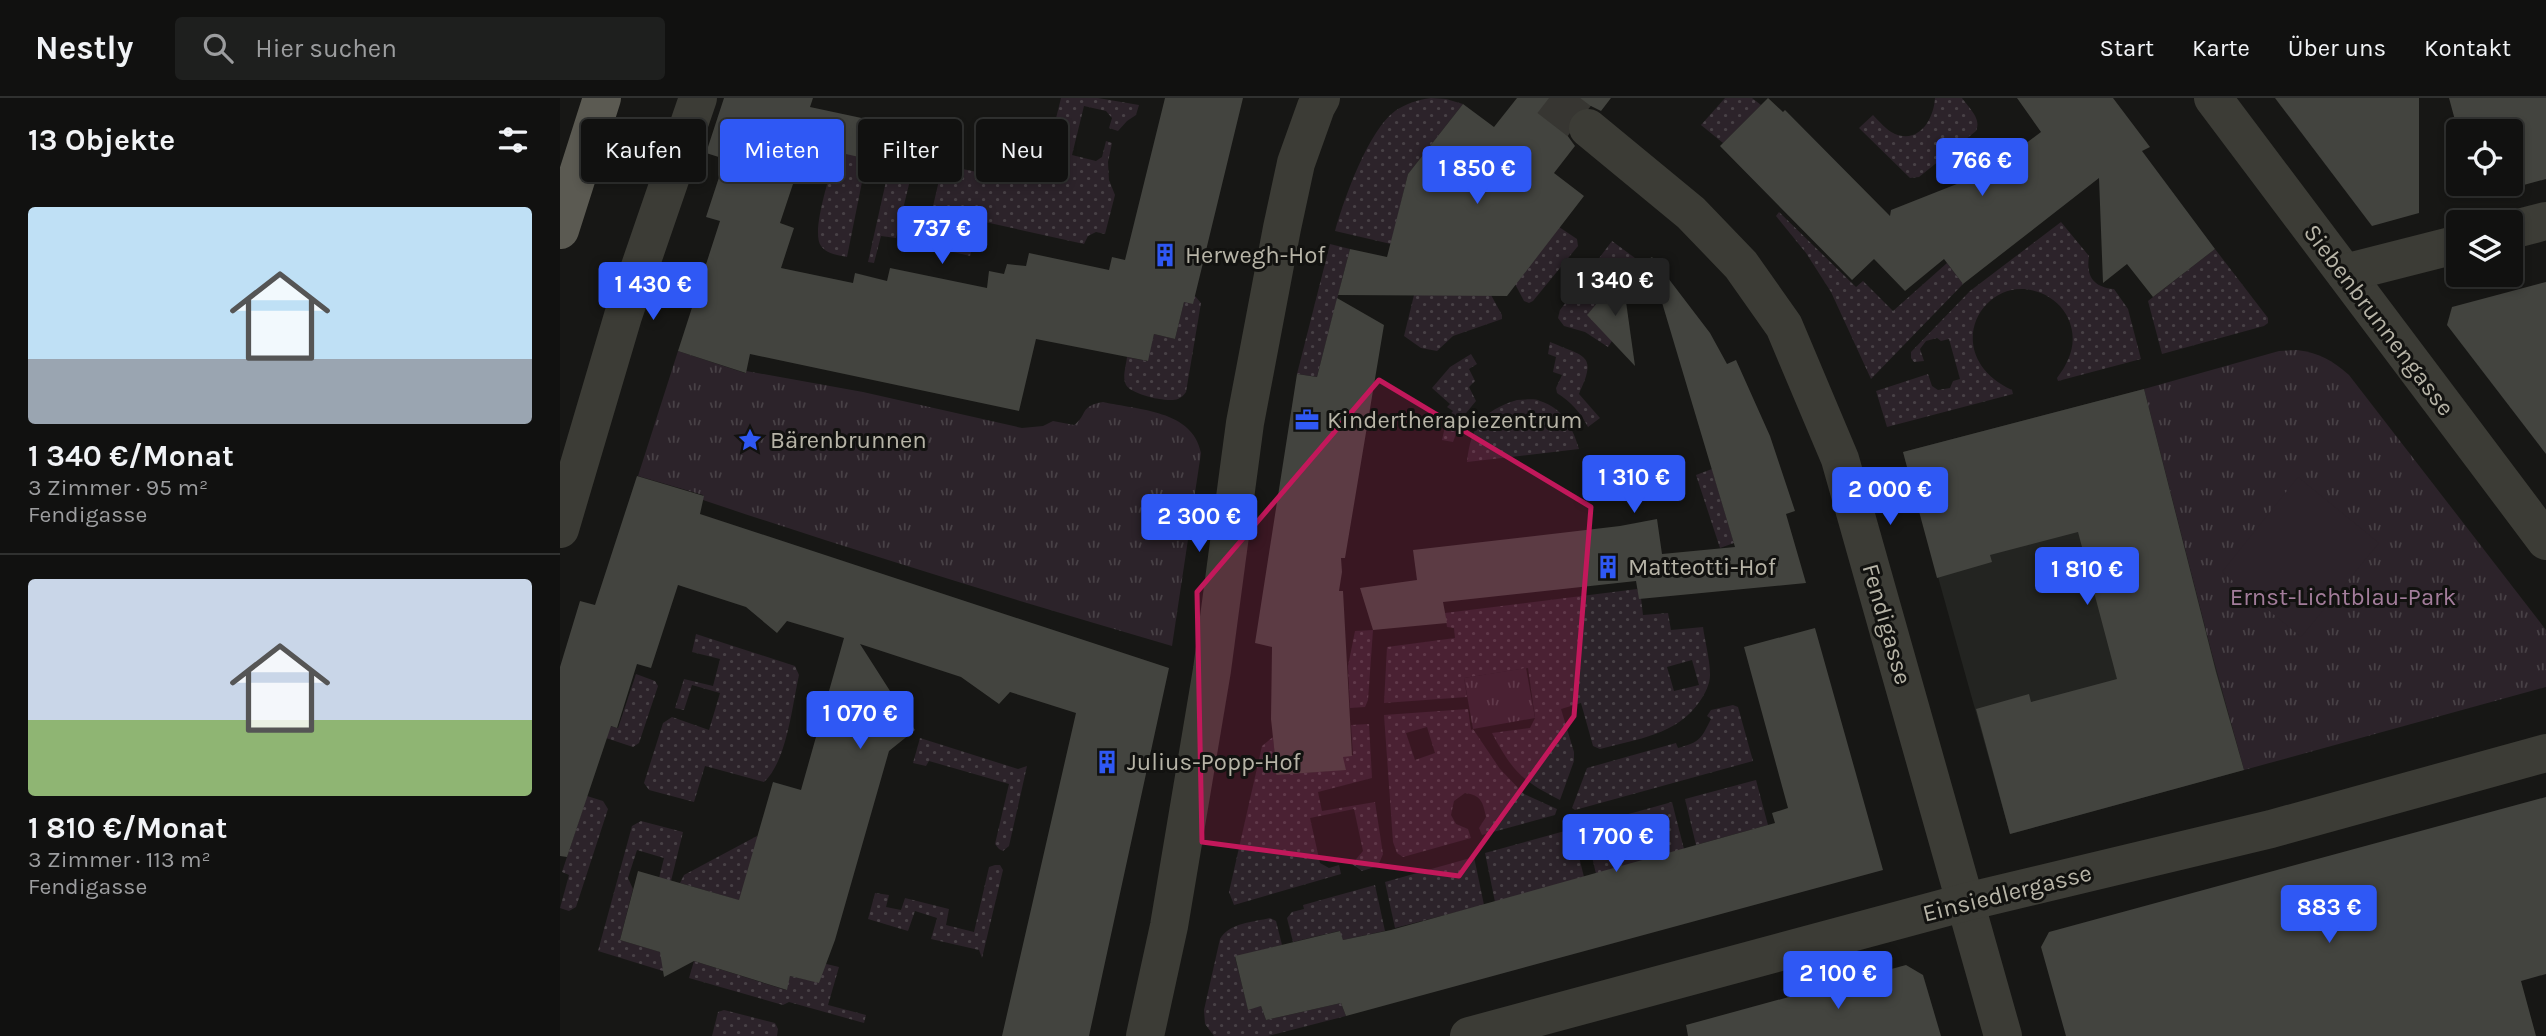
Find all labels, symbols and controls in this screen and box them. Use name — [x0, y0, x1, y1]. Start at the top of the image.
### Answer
search box — [175, 17, 665, 80]
text: Nestly — [35, 29, 133, 67]
icon: search — [199, 29, 237, 67]
text: Hier suchen — [255, 33, 397, 64]
text: Start — [2100, 34, 2154, 62]
text: Karte — [2192, 34, 2250, 62]
text: Über uns — [2288, 34, 2386, 62]
text: Kontakt — [2424, 34, 2511, 62]
chip: Kaufen — [581, 119, 706, 182]
chip: Mieten — [720, 119, 844, 182]
chip: Filter — [858, 119, 962, 182]
chip: Neu — [976, 119, 1068, 182]
map controls — [2446, 119, 2523, 287]
button: locate — [2446, 119, 2523, 196]
icon: filters — [494, 121, 532, 159]
text: 13 Objekte — [28, 122, 175, 158]
pin: 766 € — [1933, 139, 2031, 198]
pin: 1 850 € — [1412, 146, 1542, 206]
text: 766 € — [1952, 147, 2012, 174]
text: 1 850 € — [1438, 155, 1516, 182]
pin: 737 € — [893, 206, 991, 266]
button: layers — [2446, 210, 2523, 287]
text: 737 € — [913, 215, 971, 242]
street label: Siebenbrunnengasse — [2298, 219, 2460, 421]
building icon: Herwegh-Hof — [1151, 241, 1179, 269]
place label: Herwegh-Hof — [1185, 241, 1326, 269]
icon: home — [217, 253, 343, 379]
pin: 1 340 € — [1550, 258, 1680, 318]
pin: 1 430 € — [588, 262, 718, 322]
text: 1 340 € — [1577, 267, 1653, 294]
text: 1 430 € — [615, 271, 691, 298]
office icon: Kindertherapiezentrum — [1293, 406, 1321, 434]
place label: Kindertherapiezentrum — [1327, 406, 1583, 434]
place icon: Bärenbrunnen — [736, 426, 764, 454]
place label: Bärenbrunnen — [770, 426, 927, 454]
text: 1 340 €/Monat — [28, 438, 234, 474]
pin: 1 310 € — [1569, 456, 1699, 515]
text: 1 310 € — [1598, 464, 1670, 491]
pin: 2 000 € — [1825, 468, 1955, 527]
text: 3 Zimmer · 95 m² — [28, 474, 208, 501]
text: 2 000 € — [1848, 476, 1932, 503]
pin: 2 300 € — [1134, 494, 1264, 554]
text: Fendigasse — [28, 501, 147, 528]
text: 2 300 € — [1157, 503, 1241, 530]
pin: 1 810 € — [2022, 547, 2152, 607]
building icon: Matteotti-Hof — [1594, 553, 1622, 581]
place label: Matteotti-Hof — [1628, 553, 1777, 581]
text: 1 810 € — [2051, 556, 2123, 583]
street label: Fendigasse — [1856, 560, 1918, 688]
park label: Ernst-Lichtblau-Park — [2230, 583, 2456, 611]
icon: home — [217, 625, 343, 751]
pin: 1 070 € — [795, 692, 925, 751]
text: 1 070 € — [823, 700, 897, 727]
building icon: Julius-Popp-Hof — [1093, 748, 1121, 776]
place label: Julius-Popp-Hof — [1127, 748, 1302, 776]
text: 1 810 €/Monat — [28, 810, 227, 846]
pin: 1 700 € — [1551, 814, 1681, 874]
text: 1 700 € — [1579, 823, 1653, 850]
text: 3 Zimmer · 113 m² — [28, 846, 211, 873]
street label: Einsiedlergasse — [1920, 858, 2094, 928]
text: Fendigasse — [28, 873, 147, 900]
pin: 883 € — [2280, 886, 2378, 945]
text: 883 € — [2297, 894, 2361, 921]
pin: 2 100 € — [1773, 951, 1903, 1011]
text: 2 100 € — [1799, 960, 1877, 987]

